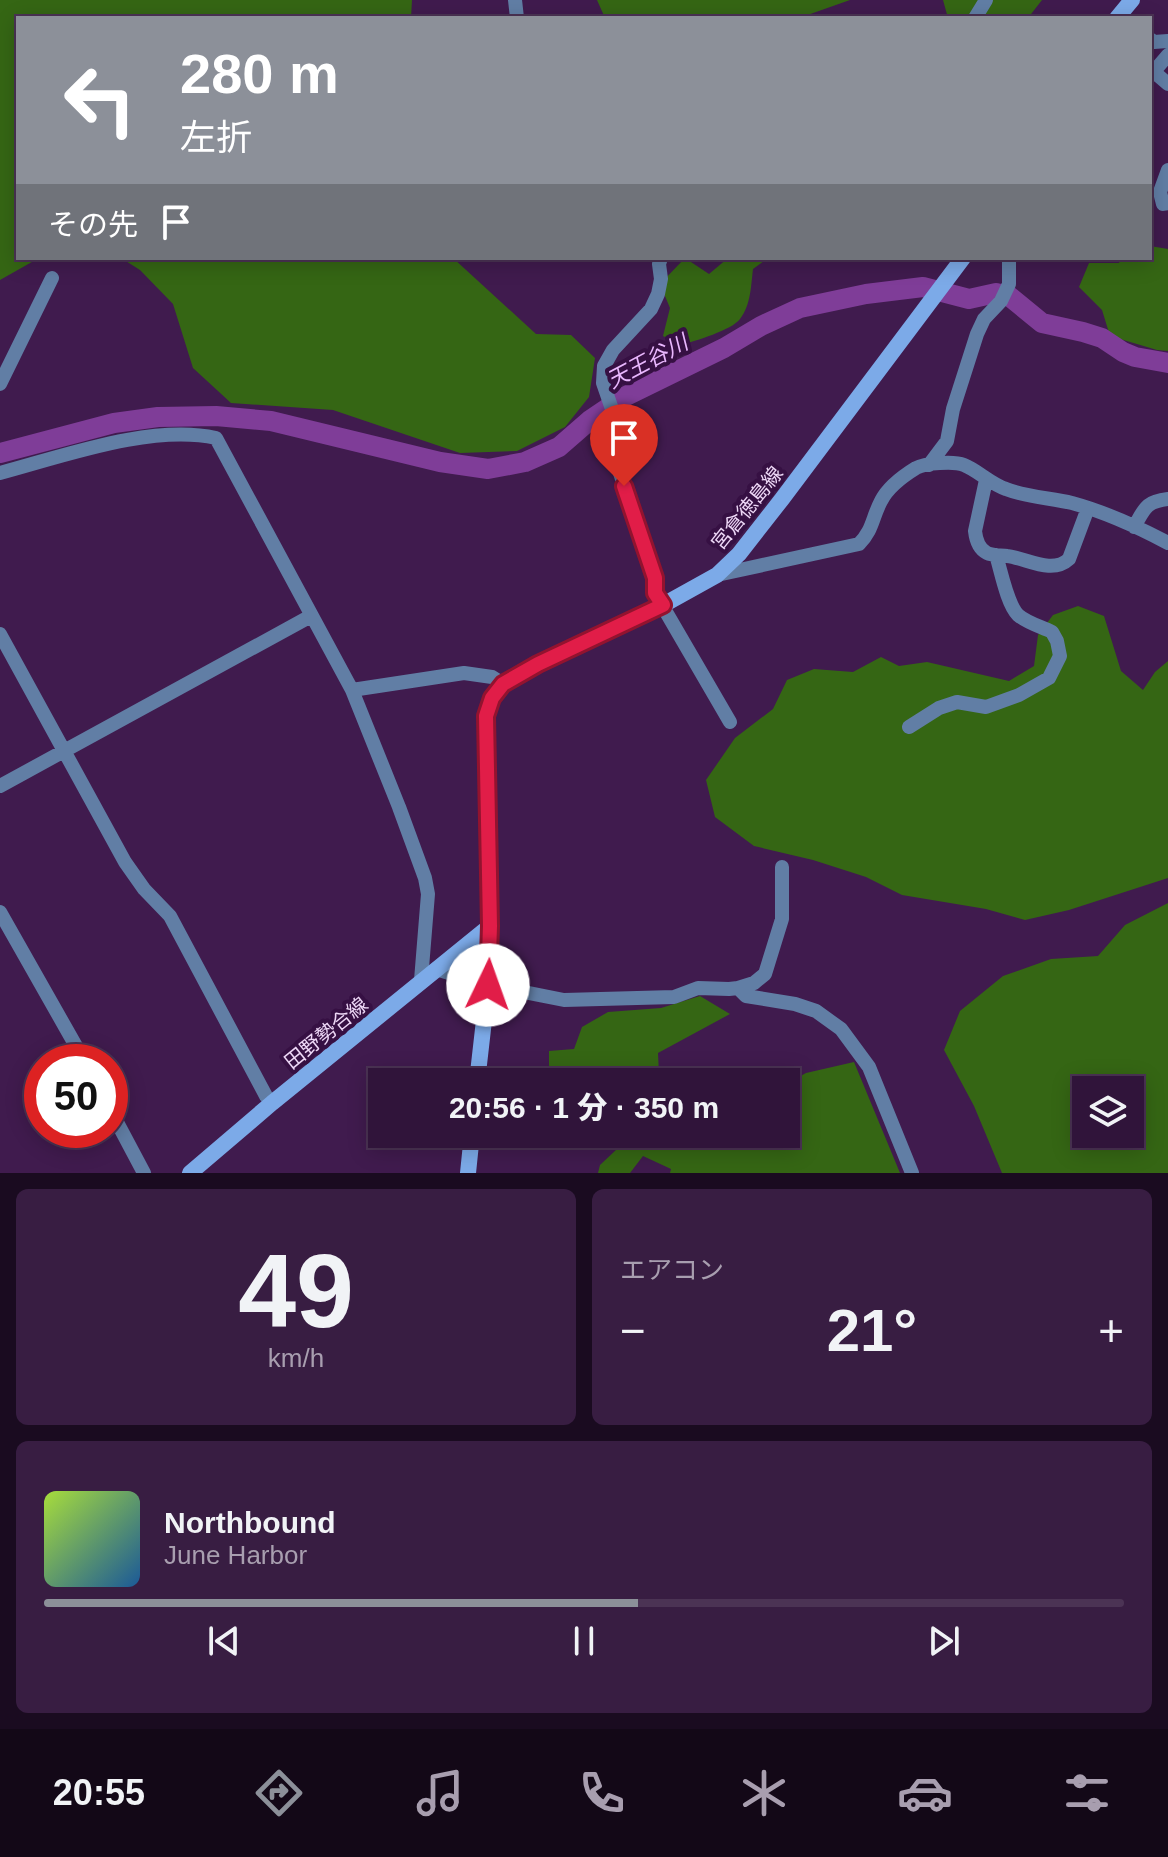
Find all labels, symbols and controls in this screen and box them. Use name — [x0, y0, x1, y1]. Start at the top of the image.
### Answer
text: 280 m — [180, 42, 339, 105]
icon: left — [48, 48, 152, 152]
text: 左折 — [180, 117, 252, 158]
icon: arrive — [154, 200, 198, 244]
text: その先 — [48, 208, 138, 241]
water label: 天王谷川 — [603, 329, 694, 393]
pin — [590, 404, 658, 486]
icon: arrive — [602, 416, 646, 460]
street label: 宮倉徳島線 — [707, 462, 787, 554]
position arrow — [446, 943, 530, 1027]
street label: 田野勢合線 — [280, 993, 372, 1073]
speed limit sign: 50 — [24, 1044, 128, 1148]
map controls — [1072, 1076, 1144, 1148]
button: layers — [1072, 1076, 1144, 1148]
text: 20:56 · 1 分 · 350 m — [449, 1091, 719, 1124]
text: 49 — [238, 1233, 354, 1349]
text: エアコン — [620, 1255, 724, 1285]
text: 21° — [827, 1297, 917, 1364]
text: − — [620, 1306, 646, 1355]
text: + — [1098, 1306, 1124, 1355]
text: km/h — [268, 1343, 324, 1373]
text: Northbound — [164, 1506, 336, 1539]
text: June Harbor — [164, 1540, 307, 1570]
icon: previous — [202, 1619, 246, 1663]
icon: pause — [562, 1619, 606, 1663]
icon: next — [922, 1619, 966, 1663]
icon: directions — [251, 1765, 307, 1821]
icon: music — [412, 1765, 468, 1821]
icon: phone — [574, 1765, 630, 1821]
icon: climate — [736, 1765, 792, 1821]
icon: car — [897, 1765, 953, 1821]
icon: filters — [1059, 1765, 1115, 1821]
text: 20:55 — [53, 1772, 145, 1813]

